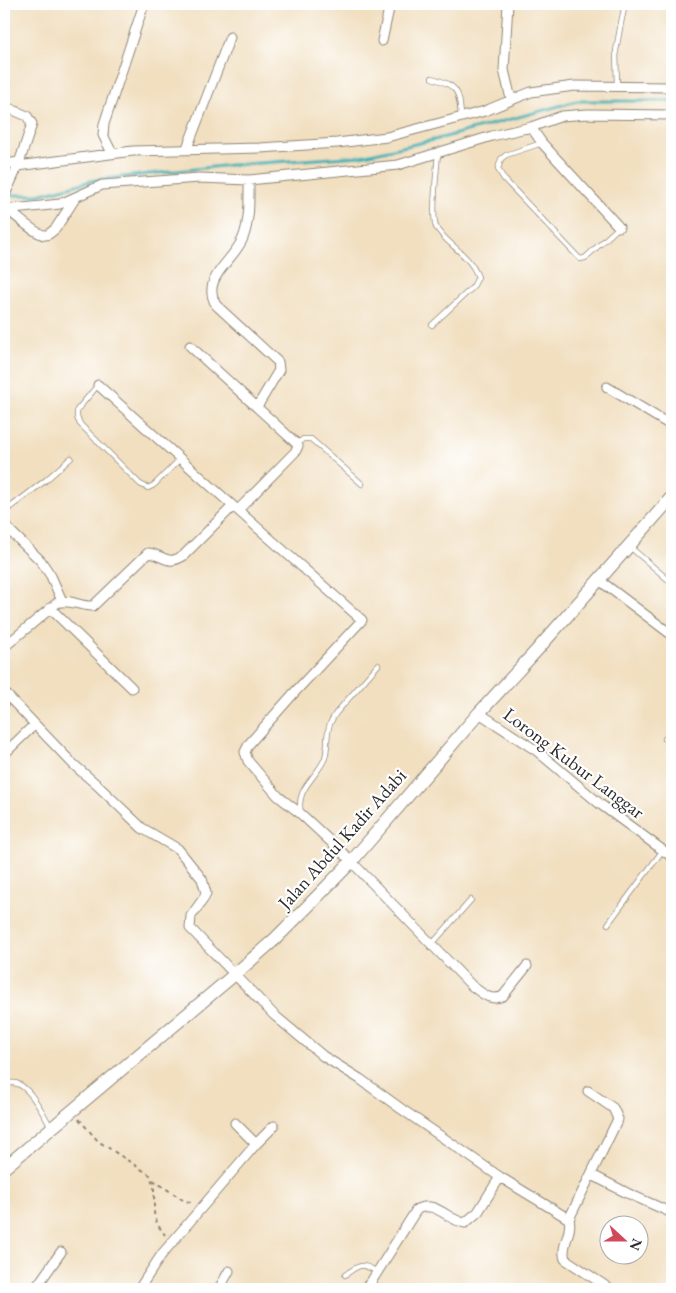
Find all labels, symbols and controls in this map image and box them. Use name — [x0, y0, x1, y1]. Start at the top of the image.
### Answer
street label: Lorong Kubur Langgar — [498, 702, 650, 825]
street label: Jalan Abdul Kadir Adabi — [271, 763, 412, 916]
north arrow — [598, 1216, 648, 1266]
text: N — [625, 1236, 647, 1254]

